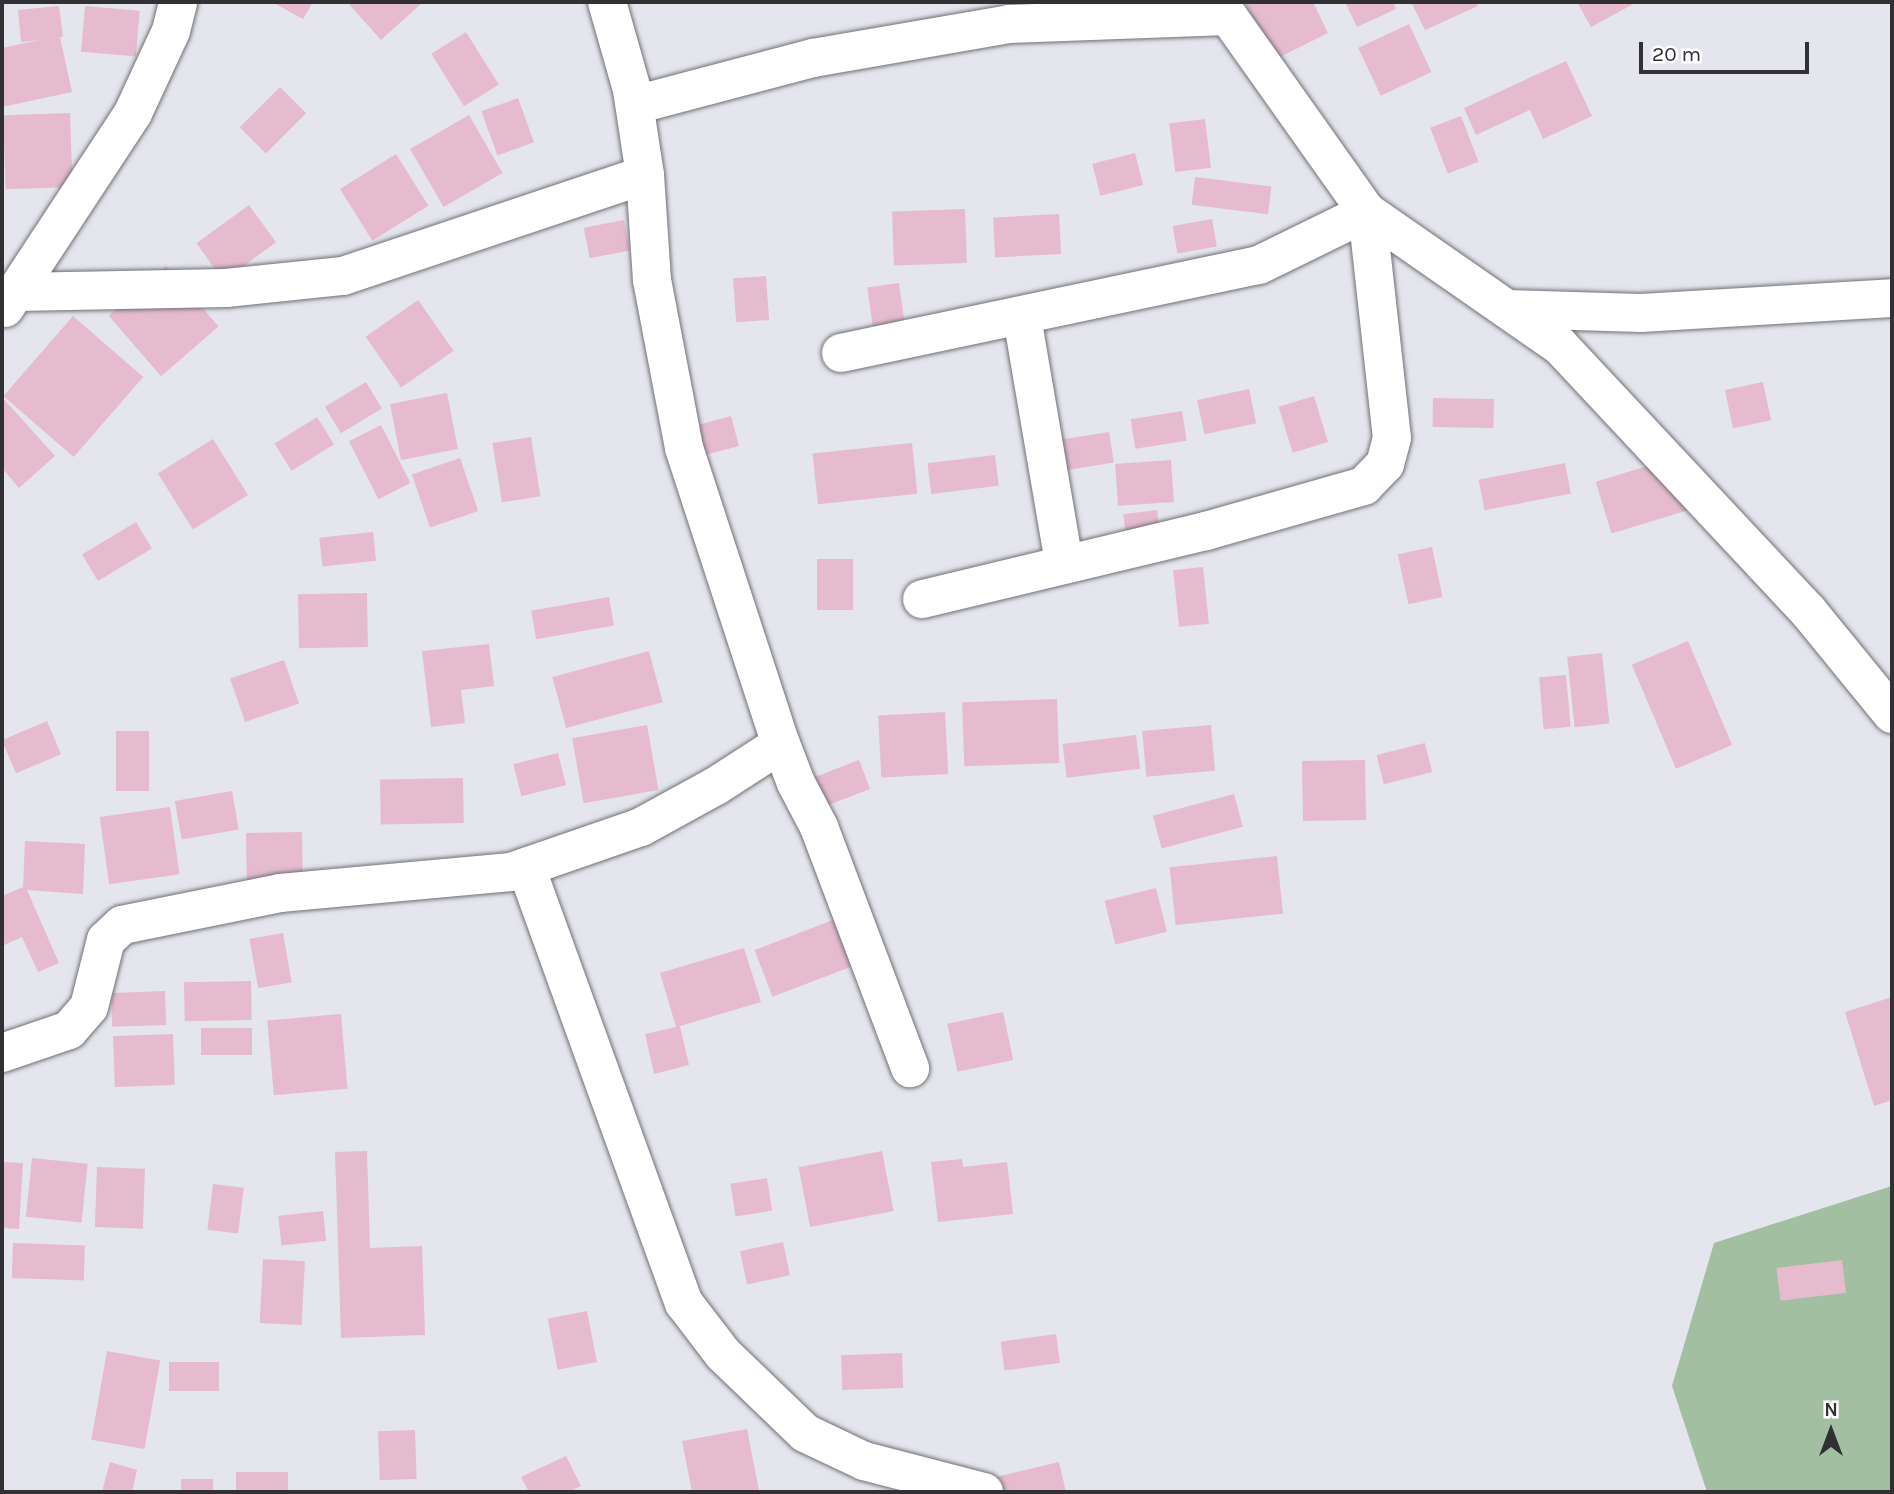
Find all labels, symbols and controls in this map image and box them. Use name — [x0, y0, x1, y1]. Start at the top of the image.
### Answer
scale bar — [1642, 28, 1812, 72]
text: 20 m — [1652, 42, 1701, 66]
north arrow — [1796, 1396, 1866, 1466]
text: N — [1824, 1399, 1838, 1421]

